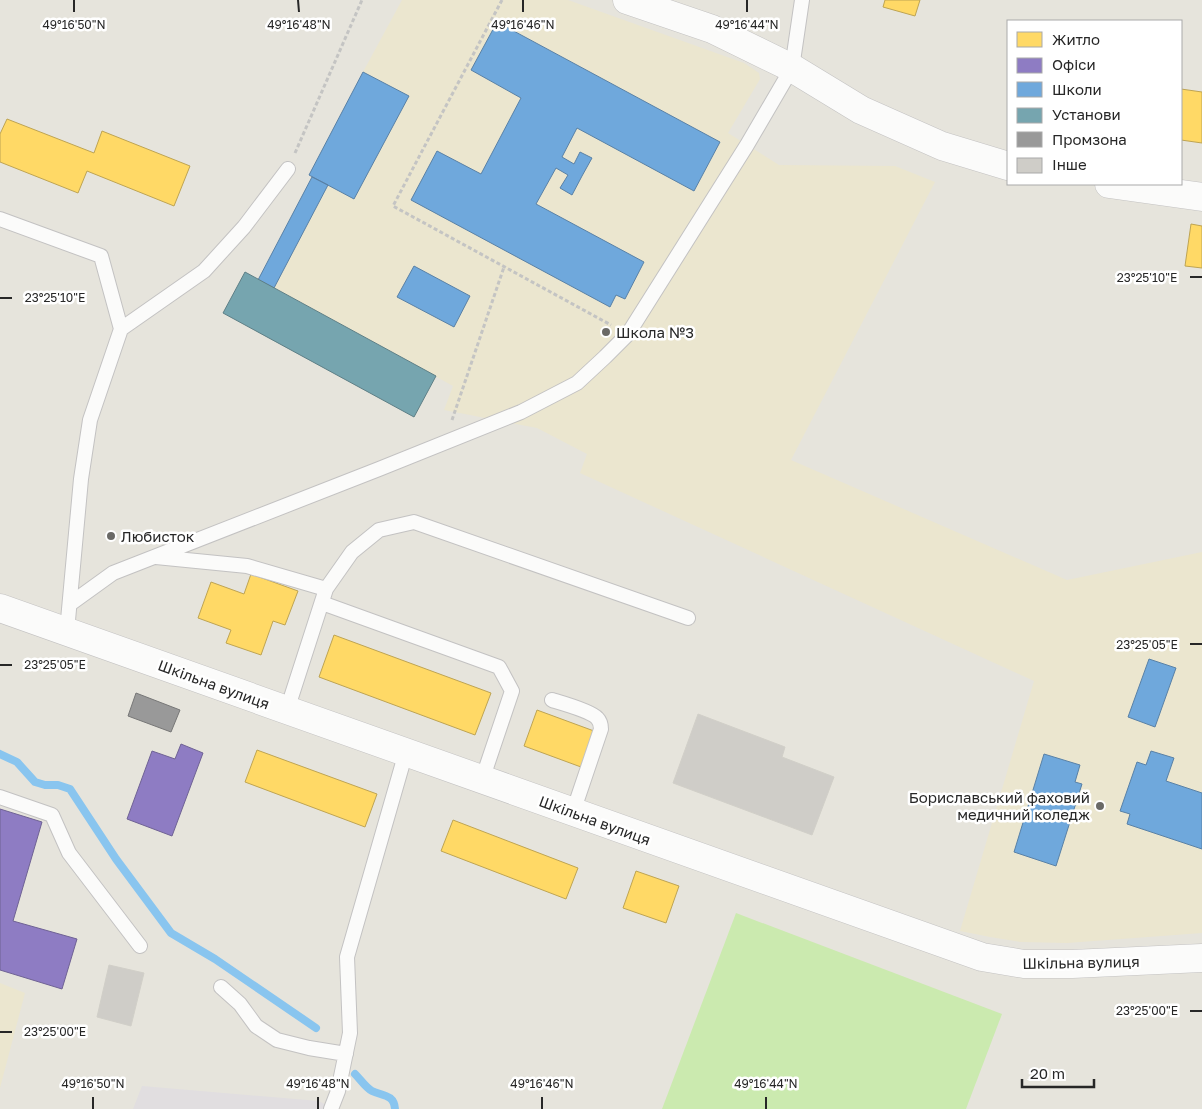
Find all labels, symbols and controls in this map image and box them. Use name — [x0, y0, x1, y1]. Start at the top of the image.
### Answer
text: 49°16'50"N — [42, 17, 106, 32]
text: 49°16'48"N — [267, 17, 331, 32]
text: 49°16'46"N — [491, 17, 555, 32]
text: 49°16'44"N — [715, 17, 779, 32]
legend — [1007, 20, 1182, 185]
text: Житло — [1052, 30, 1100, 48]
text: Офіси — [1052, 55, 1096, 73]
text: Школи — [1052, 80, 1102, 98]
text: Установи — [1052, 105, 1121, 123]
text: Промзона — [1052, 130, 1127, 148]
text: Інше — [1052, 155, 1087, 173]
text: 23°25'10"E — [1117, 270, 1177, 285]
text: 23°25'10"E — [25, 290, 85, 305]
place label: Школа №3 — [616, 323, 694, 341]
marker: Школа №3 — [600, 326, 612, 338]
place label: Любисток — [121, 527, 195, 545]
marker: Любисток — [105, 530, 117, 542]
text: 23°25'05"E — [1116, 637, 1178, 652]
street label: Шкільна вулиця — [156, 655, 272, 713]
text: 23°25'05"E — [24, 657, 86, 672]
place label: Бориславський фаховий медичний коледж — [909, 788, 1090, 823]
street label: Шкільна вулиця — [537, 791, 653, 849]
marker: Бориславський фаховий медичний коледж — [1094, 800, 1106, 812]
street label: Шкільна вулиця — [1022, 952, 1140, 972]
text: 23°25'00"E — [1116, 1003, 1178, 1018]
text: 23°25'00"E — [24, 1024, 86, 1039]
scale bar — [1022, 1056, 1094, 1088]
text: 20 m — [1030, 1064, 1065, 1082]
text: 49°16'50"N — [61, 1076, 125, 1091]
text: 49°16'48"N — [286, 1076, 350, 1091]
text: 49°16'46"N — [510, 1076, 574, 1091]
text: 49°16'44"N — [734, 1076, 798, 1091]

